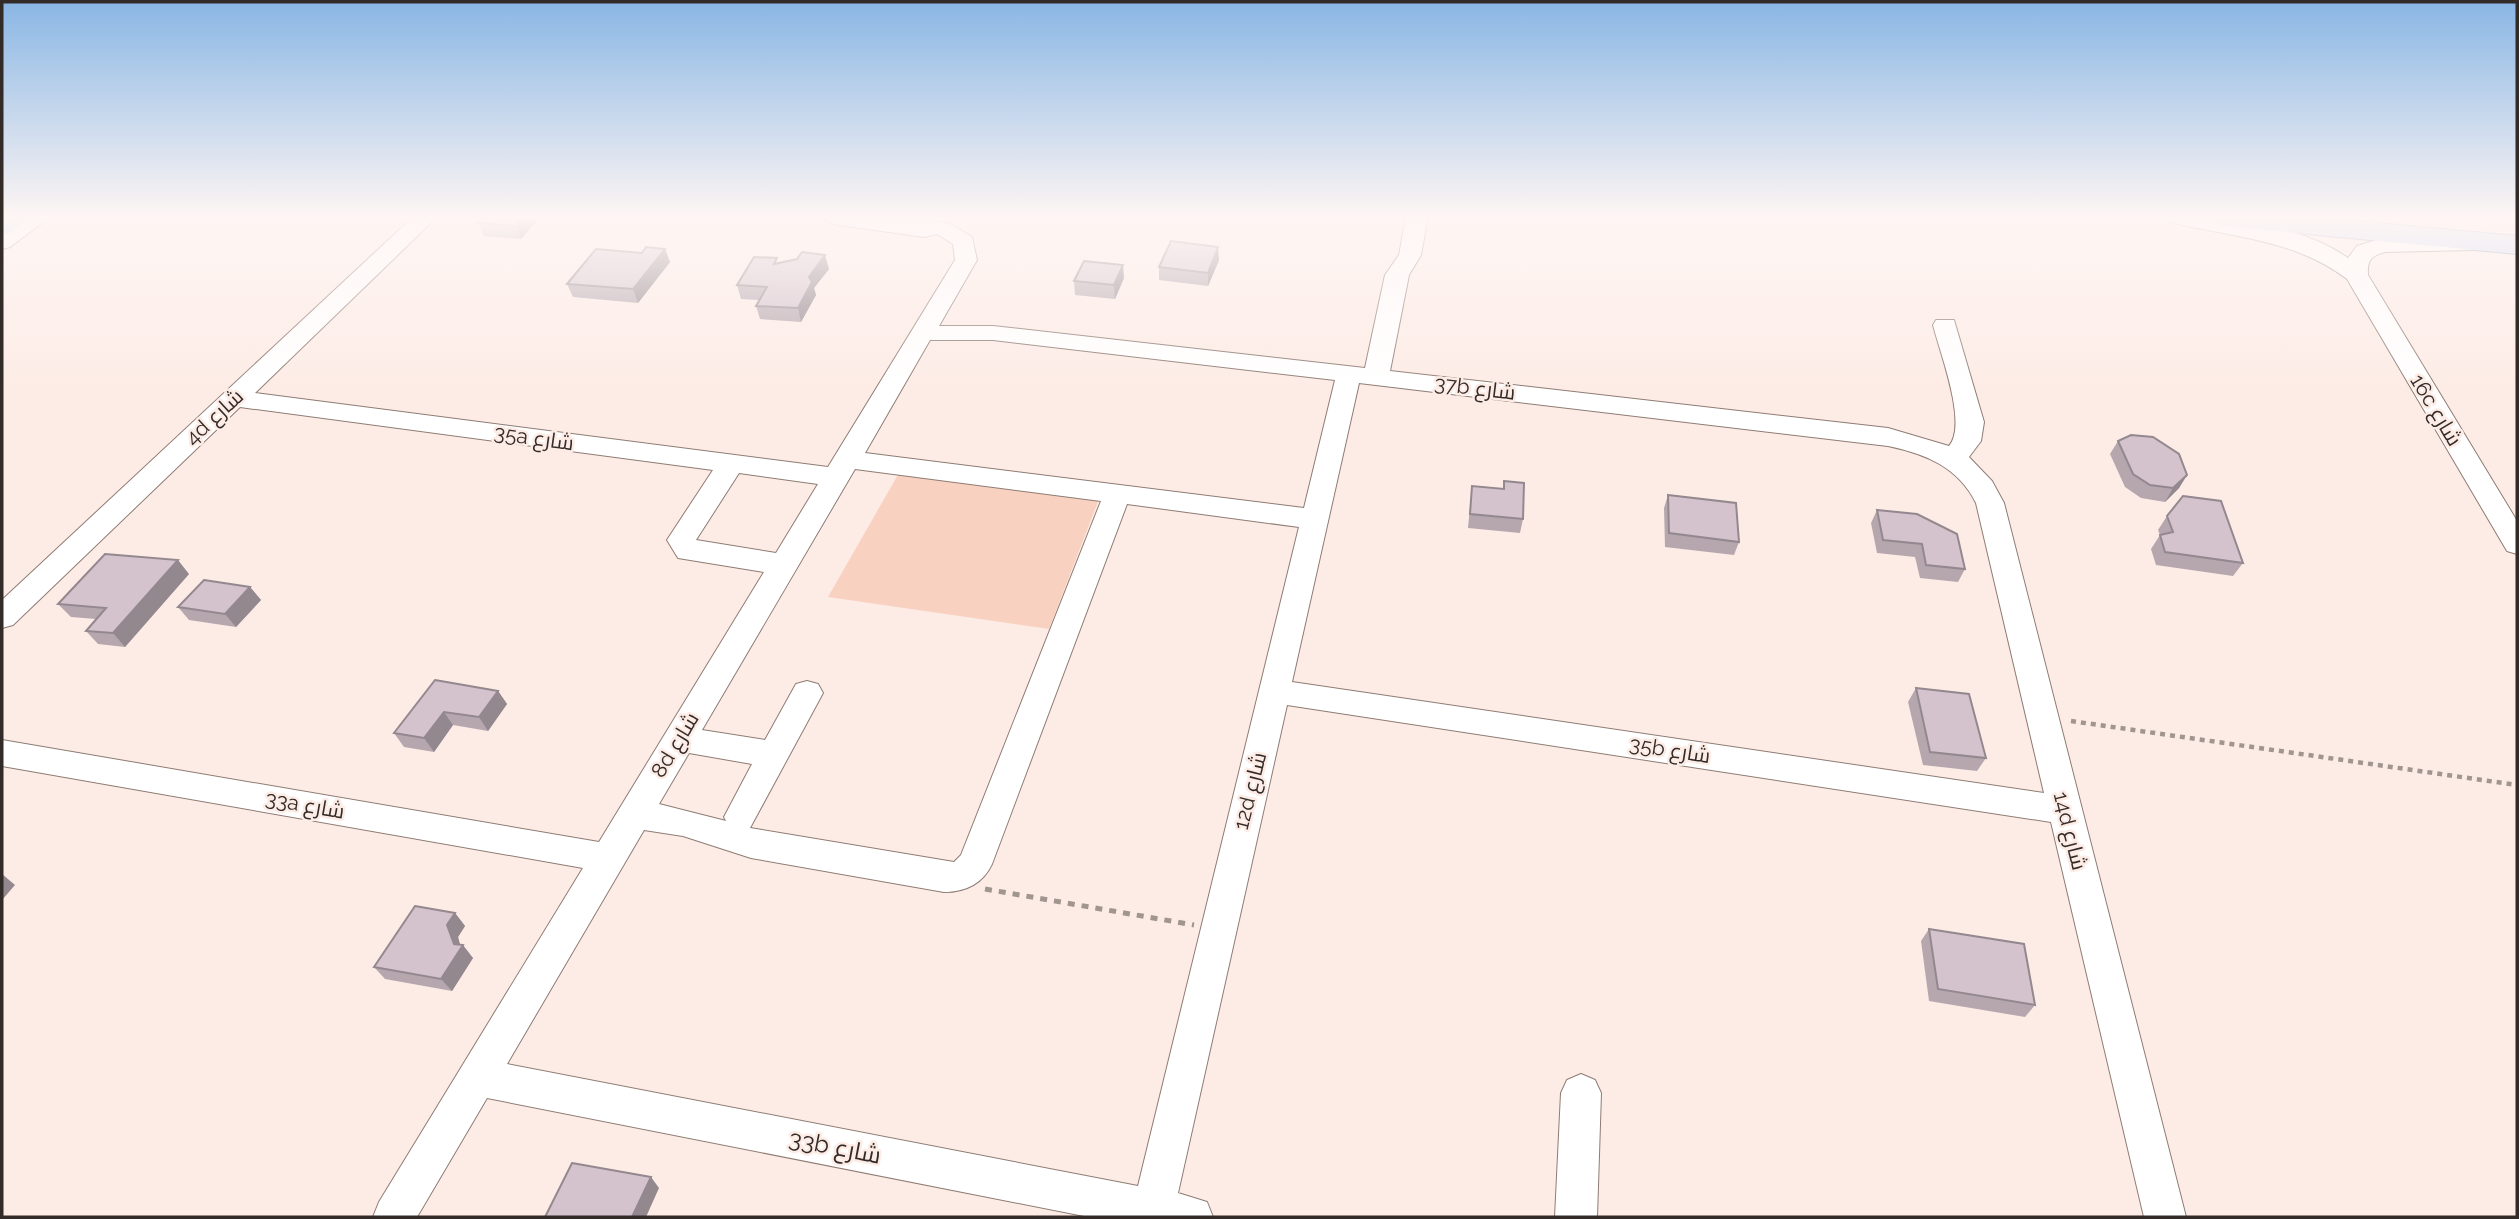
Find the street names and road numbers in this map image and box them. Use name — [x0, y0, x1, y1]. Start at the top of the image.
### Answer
street label: 16c شارع — [2404, 369, 2468, 451]
street label: 37b شارع — [1433, 370, 1517, 407]
street label: 4d شارع — [179, 383, 249, 451]
street label: 35a شارع — [492, 420, 575, 457]
street label: 8d شارع — [645, 708, 705, 783]
street label: 35b شارع — [1627, 731, 1712, 770]
street label: 12d شارع — [1228, 750, 1273, 833]
street label: 33a شارع — [263, 785, 347, 826]
street label: 14d شارع — [2047, 789, 2092, 873]
street label: 33b شارع — [786, 1123, 884, 1172]

